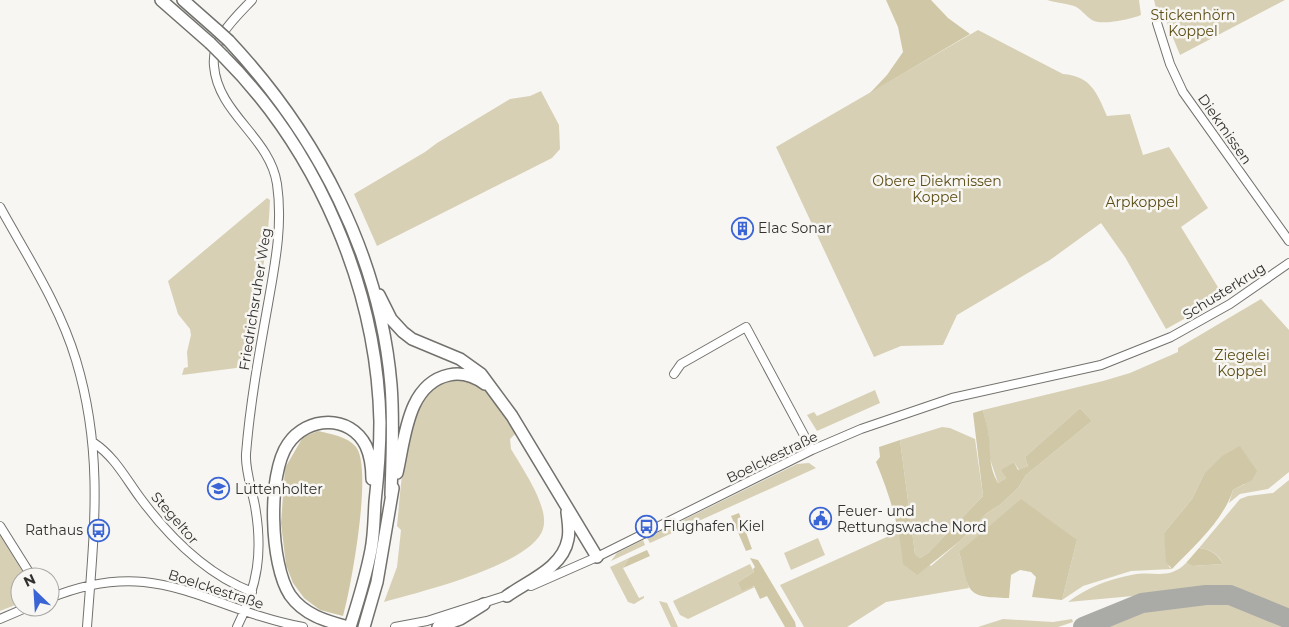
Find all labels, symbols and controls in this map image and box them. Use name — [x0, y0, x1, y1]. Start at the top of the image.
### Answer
park label: Stickenhörn Koppel — [1150, 6, 1236, 40]
street label: Diekmissen — [1194, 90, 1256, 168]
park label: Obere Diekmissen Koppel — [872, 172, 1002, 206]
park label: Arpkoppel — [1105, 193, 1179, 211]
building icon: Elac Sonar — [730, 216, 754, 240]
place label: Elac Sonar — [758, 219, 832, 237]
street label: Friedrichsruher Weg — [235, 226, 275, 372]
street label: Schusterkrug — [1179, 258, 1269, 324]
park label: Ziegelei Koppel — [1214, 346, 1270, 380]
street label: Boelckestraße — [723, 427, 821, 487]
school or university icon: Lüttenholter — [207, 477, 231, 501]
place label: Lüttenholter — [235, 480, 323, 498]
street label: Stegeltor — [147, 488, 203, 548]
place label: Feuer- und Rettungswache Nord — [837, 502, 987, 536]
public building icon: Feuer- und Rettungswache Nord — [809, 507, 833, 531]
bus stop icon: Flughafen Kiel — [635, 514, 659, 538]
place label: Flughafen Kiel — [663, 517, 765, 535]
bus stop icon: Rathaus — [87, 518, 111, 542]
place label: Rathaus — [25, 521, 83, 539]
street label: Boelckestraße — [166, 565, 266, 613]
north arrow — [10, 567, 60, 617]
text: N — [21, 570, 38, 591]

